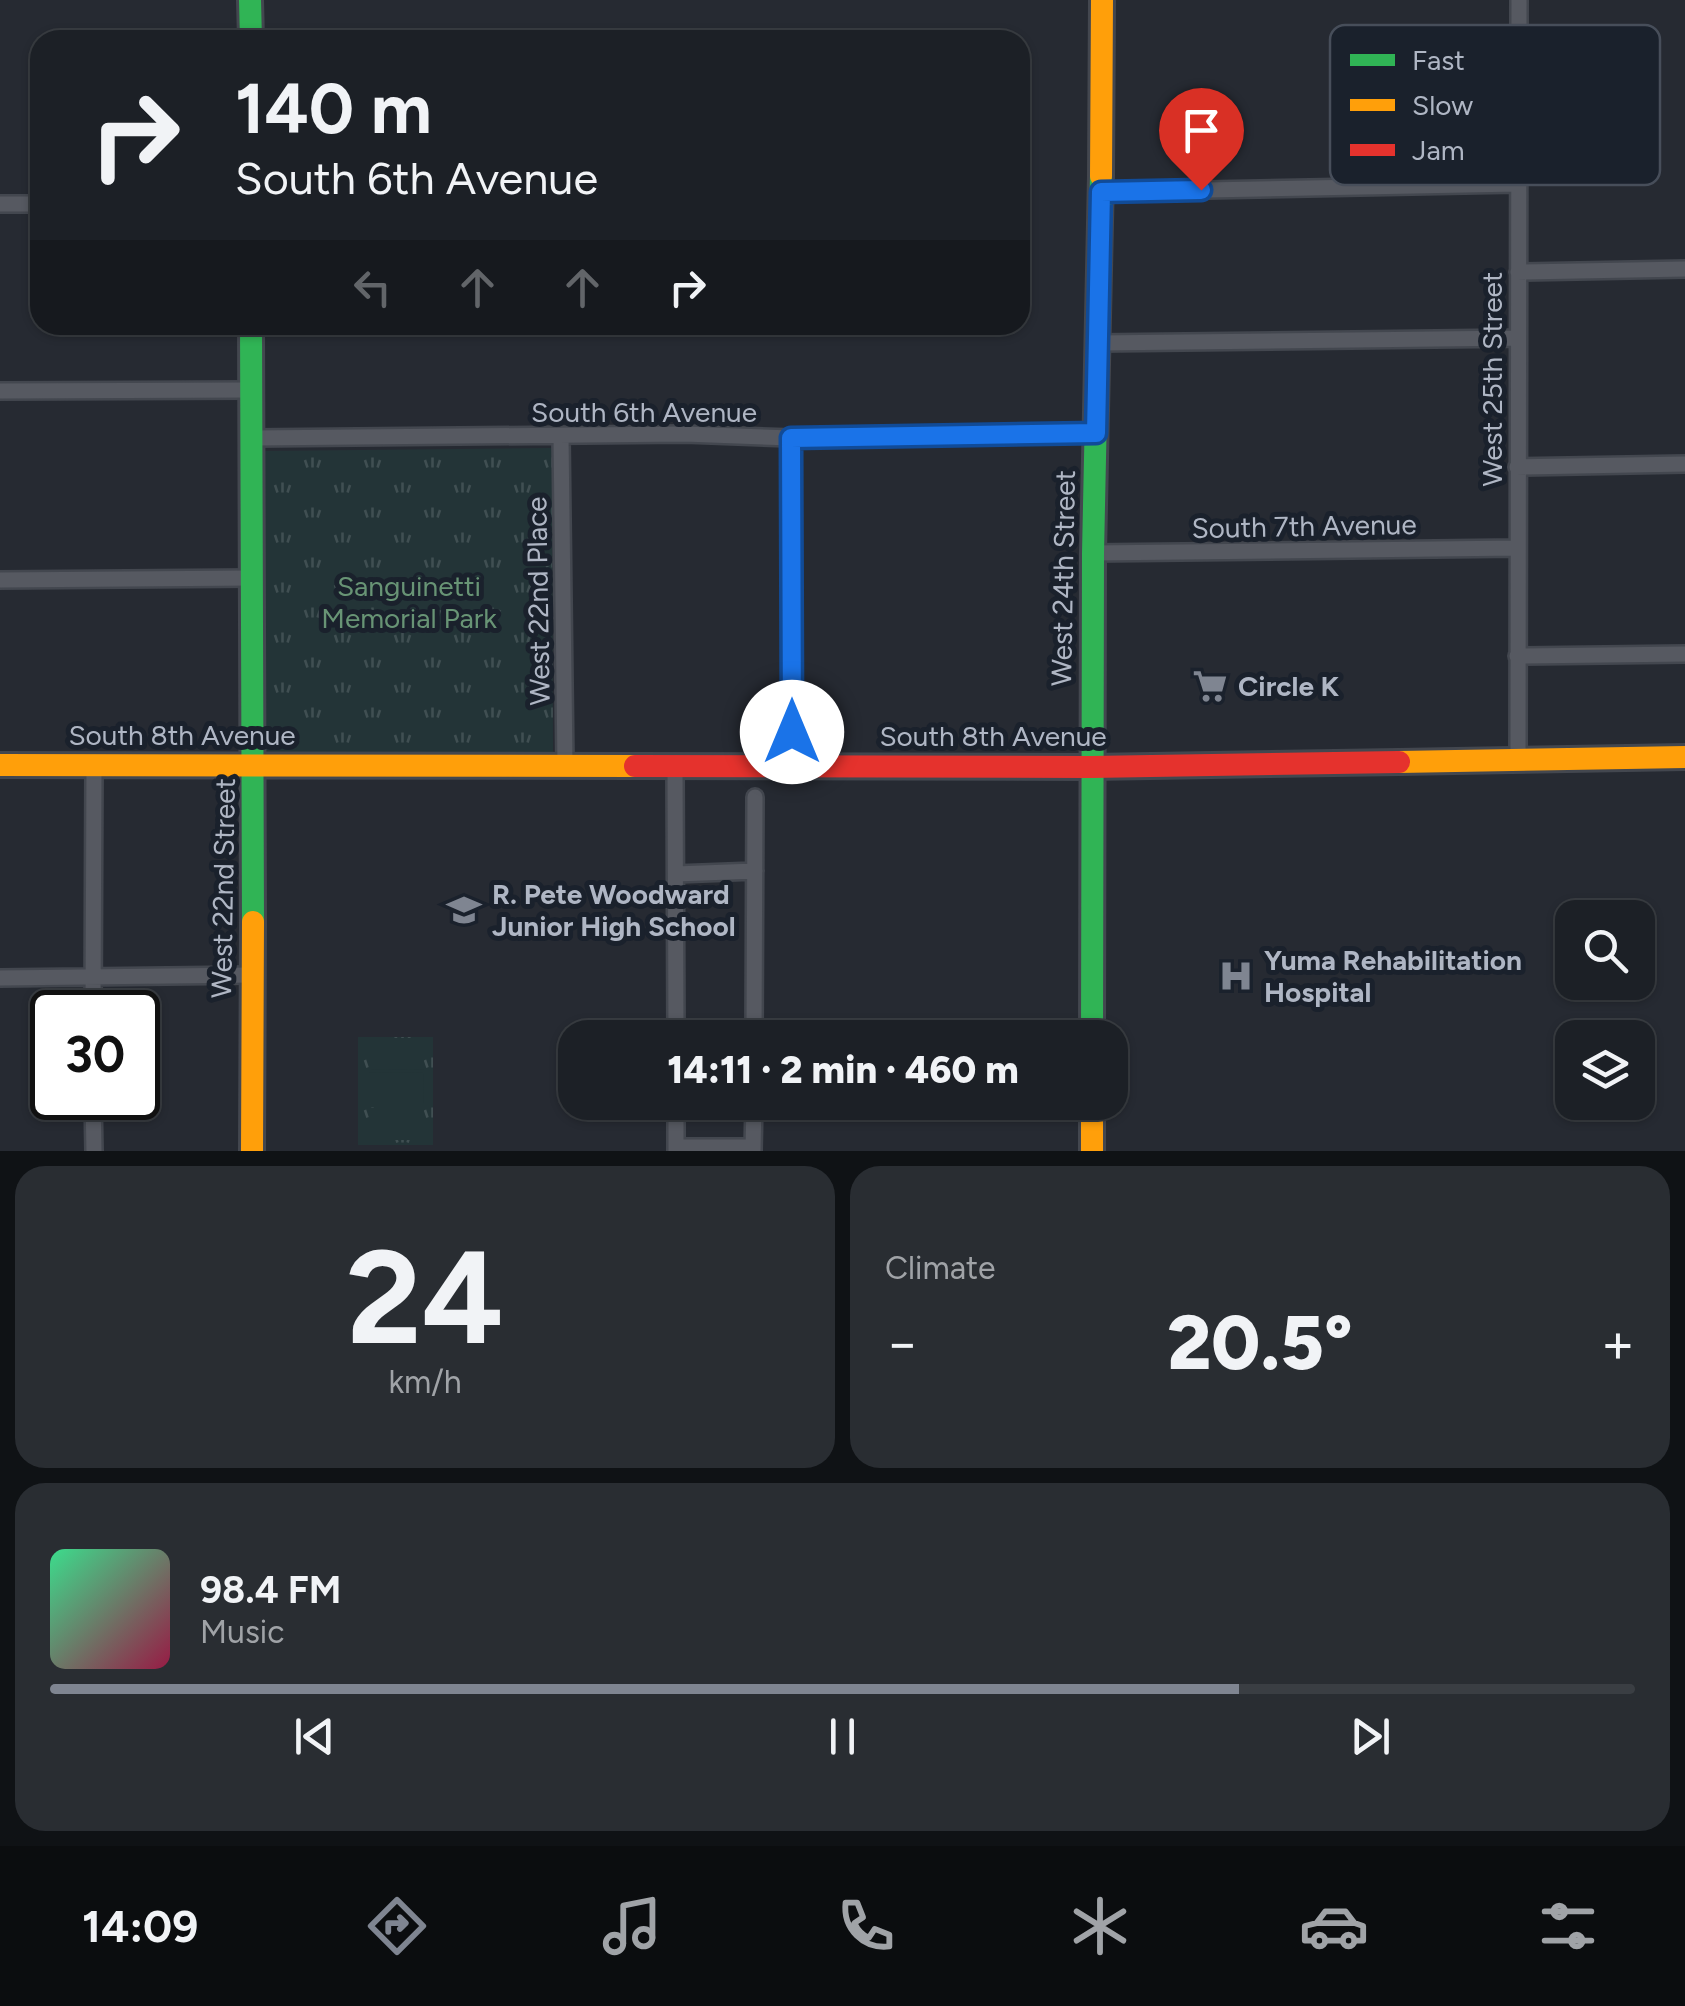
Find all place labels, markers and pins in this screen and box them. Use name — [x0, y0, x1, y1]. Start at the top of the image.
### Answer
pin — [1159, 88, 1244, 191]
supermarket icon: Circle K — [1191, 667, 1229, 705]
place label: Circle K — [1238, 669, 1340, 703]
place label: R. Pete Woodward Junior High School — [492, 877, 736, 943]
school or university icon: R. Pete Woodward Junior High School — [445, 891, 483, 929]
place label: Yuma Rehabilitation Hospital — [1264, 943, 1522, 1009]
hospital icon: Yuma Rehabilitation Hospital — [1217, 957, 1255, 995]

